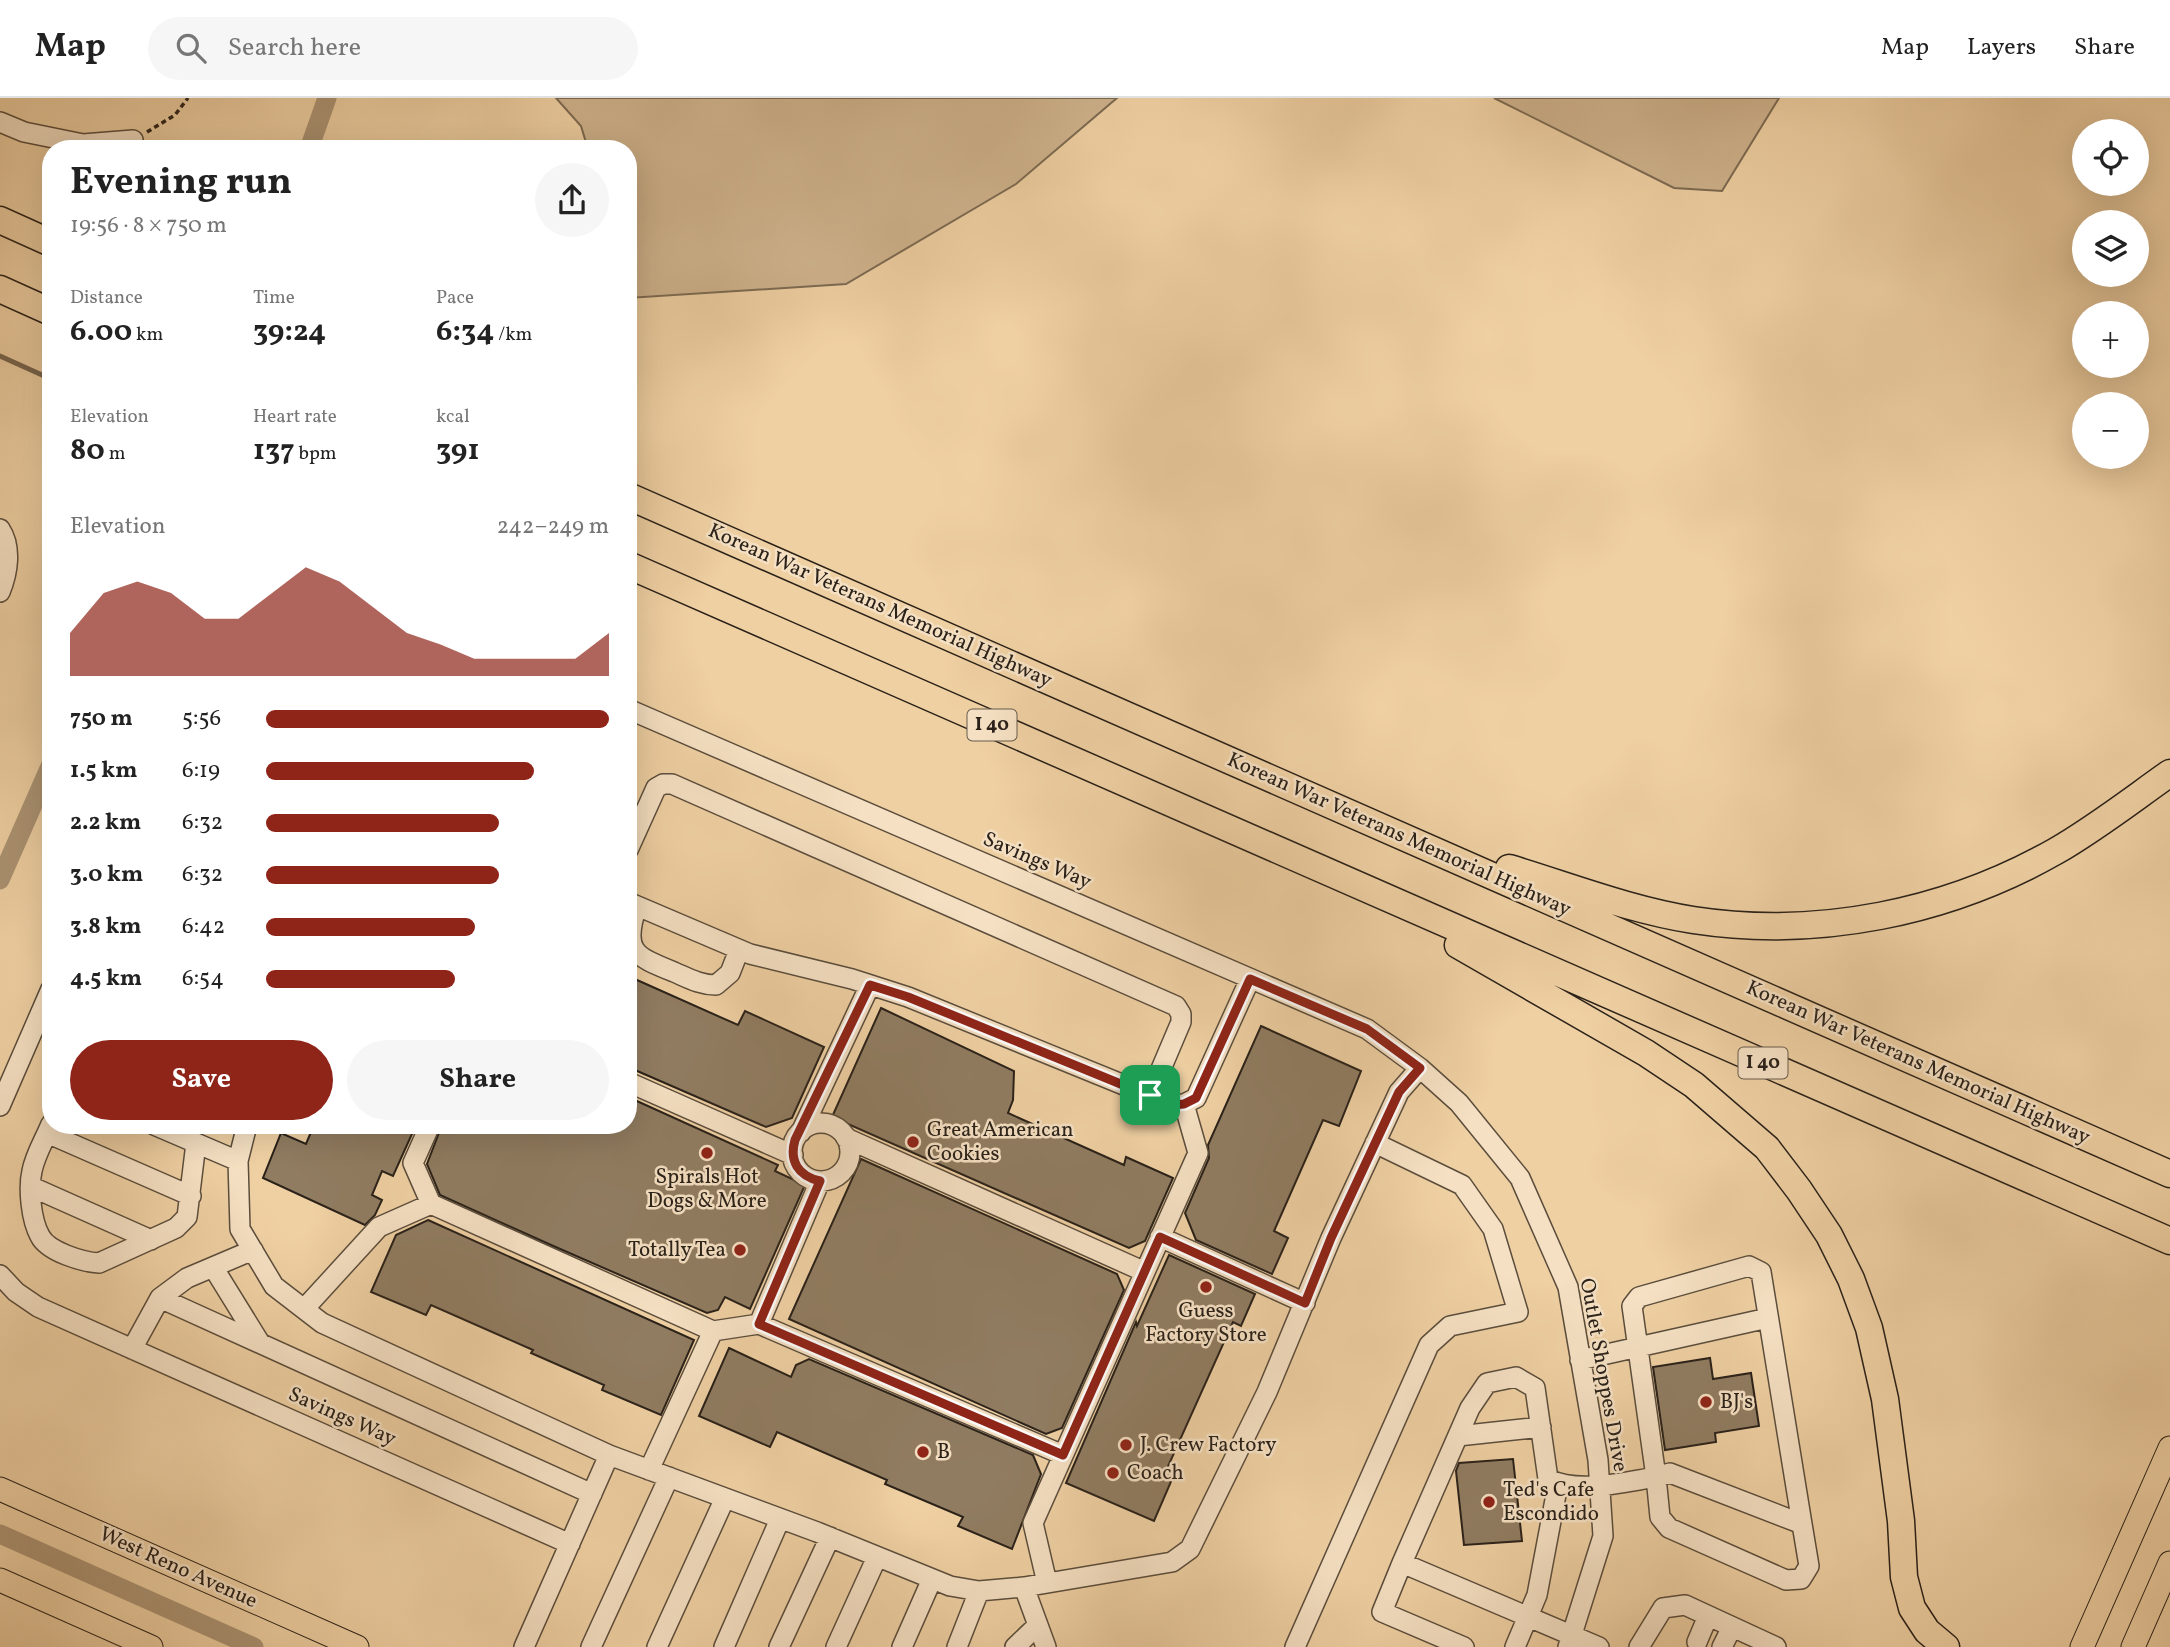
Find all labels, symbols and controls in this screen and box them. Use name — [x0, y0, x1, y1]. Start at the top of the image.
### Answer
search box — [148, 17, 638, 80]
text: Map — [35, 25, 106, 71]
icon: search — [172, 29, 210, 67]
text: Search here — [228, 30, 361, 66]
text: Map — [1881, 31, 1929, 65]
text: Layers — [1967, 31, 2036, 65]
text: Share — [2074, 31, 2135, 65]
map controls — [2072, 119, 2149, 469]
button: locate — [2072, 119, 2149, 196]
text: Evening run — [70, 157, 292, 210]
button: share — [535, 163, 609, 237]
text: 19:56 · 8 × 750 m — [70, 210, 227, 242]
button: layers — [2072, 210, 2149, 287]
text: Distance — [70, 285, 143, 311]
text: Time — [253, 285, 295, 311]
text: Pace — [436, 285, 474, 311]
button: + — [2072, 301, 2149, 378]
text: 6.00 — [70, 311, 132, 353]
text: 39:24 — [253, 311, 326, 353]
text: 6:34 — [436, 311, 494, 353]
text: km — [132, 322, 163, 348]
text: /km — [494, 322, 532, 348]
button: − — [2072, 392, 2149, 469]
text: Elevation — [70, 404, 149, 430]
text: Heart rate — [253, 404, 337, 430]
text: kcal — [436, 404, 470, 430]
text: 80 — [70, 430, 105, 472]
text: 137 — [253, 430, 295, 472]
text: 391 — [436, 430, 479, 472]
text: m — [105, 441, 125, 467]
text: bpm — [295, 441, 337, 467]
text: Elevation — [70, 511, 166, 543]
text: 242–249 m — [497, 511, 609, 543]
street label: Korean War Veterans Memorial Highway — [703, 517, 1057, 695]
text: 750 m — [70, 703, 133, 735]
text: 5:56 — [182, 703, 221, 735]
road number: I 40 — [968, 710, 1016, 740]
street label: Korean War Veterans Memorial Highway — [1222, 746, 1576, 924]
text: 1.5 km — [70, 755, 137, 787]
text: 6:19 — [182, 755, 220, 787]
text: 2.2 km — [70, 807, 141, 839]
text: 6:32 — [182, 807, 223, 839]
street label: Savings Way — [978, 825, 1096, 897]
text: 3.0 km — [70, 859, 143, 891]
text: 6:32 — [182, 859, 223, 891]
text: 3.8 km — [70, 911, 142, 943]
text: 6:42 — [182, 911, 225, 943]
text: 4.5 km — [70, 963, 142, 995]
text: 6:54 — [182, 963, 224, 995]
street label: Korean War Veterans Memorial Highway — [1741, 974, 2095, 1152]
button: Save — [70, 1040, 333, 1120]
button: Share — [347, 1040, 609, 1120]
road number: I 40 — [1738, 1048, 1788, 1079]
pin — [1120, 1065, 1180, 1125]
icon: arrive — [1131, 1076, 1169, 1114]
place label: Great American Cookies — [927, 1116, 1074, 1169]
marker: Great American Cookies — [905, 1134, 921, 1150]
marker: Spirals Hot Dogs & More — [699, 1145, 715, 1161]
place label: Spirals Hot Dogs & More — [647, 1163, 767, 1216]
place label: Totally Tea — [628, 1236, 726, 1265]
marker: Totally Tea — [732, 1242, 748, 1258]
street label: Outlet Shoppes Drive — [1572, 1276, 1634, 1474]
marker: Guess Factory Store — [1198, 1279, 1214, 1295]
place label: Guess Factory Store — [1145, 1297, 1267, 1350]
street label: Savings Way — [283, 1380, 401, 1454]
place label: BJ's — [1720, 1388, 1753, 1417]
marker: BJ's — [1698, 1394, 1714, 1410]
place label: J. Crew Factory — [1140, 1431, 1277, 1460]
marker: J. Crew Factory — [1118, 1437, 1134, 1453]
place label: B — [937, 1438, 950, 1467]
marker: B — [915, 1444, 931, 1460]
place label: Coach — [1127, 1459, 1184, 1488]
marker: Coach — [1105, 1465, 1121, 1481]
place label: Ted's Cafe Escondido — [1503, 1476, 1599, 1529]
marker: Ted's Cafe Escondido — [1481, 1494, 1497, 1510]
street label: West Reno Avenue — [94, 1520, 262, 1616]

